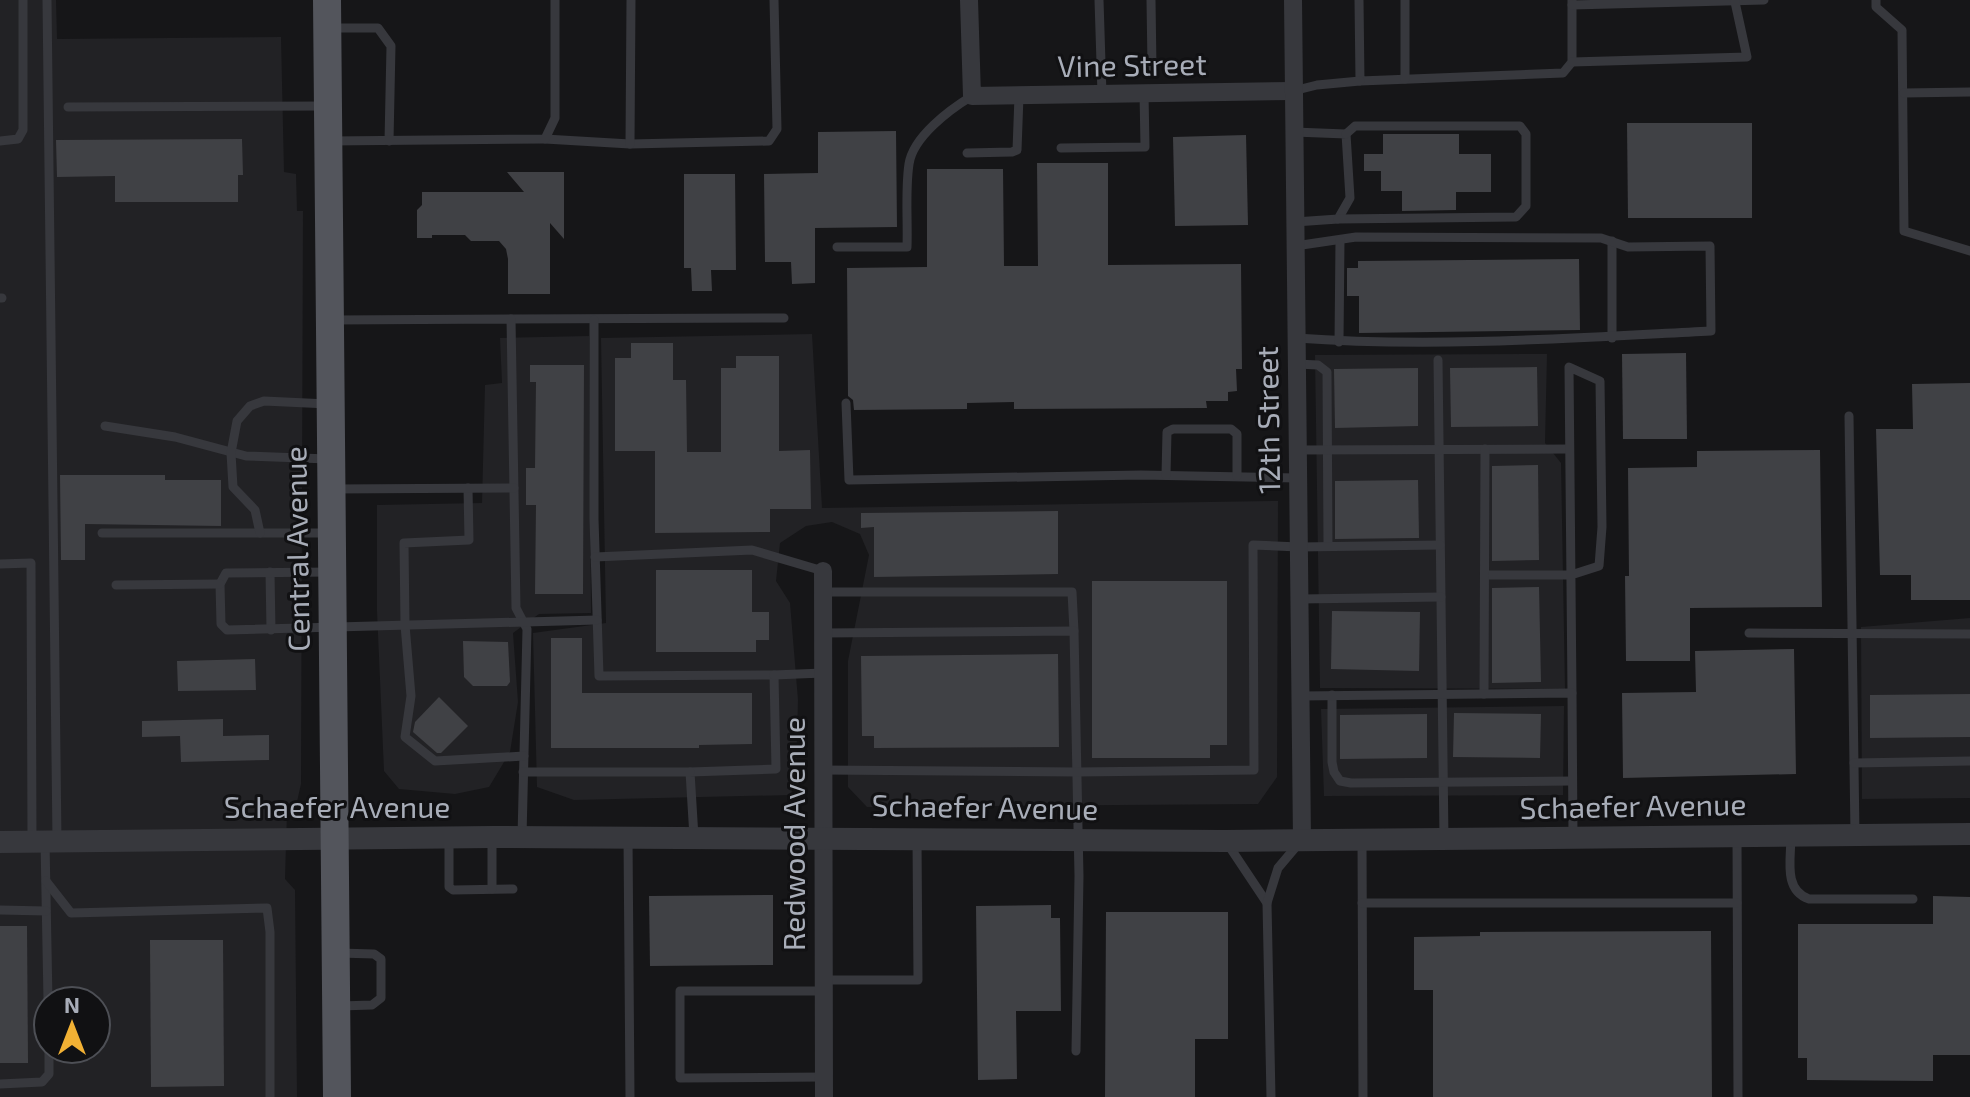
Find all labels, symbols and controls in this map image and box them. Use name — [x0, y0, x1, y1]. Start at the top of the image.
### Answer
street label: Vine Street — [1057, 45, 1207, 83]
street label: 12th Street — [1248, 346, 1286, 494]
street label: Central Avenue — [276, 446, 316, 652]
street label: Redwood Avenue — [775, 717, 811, 951]
street label: Schaefer Avenue — [1519, 785, 1747, 825]
street label: Schaefer Avenue — [871, 786, 1099, 826]
street label: Schaefer Avenue — [224, 788, 450, 824]
north arrow — [32, 985, 112, 1065]
text: N — [64, 991, 80, 1017]

